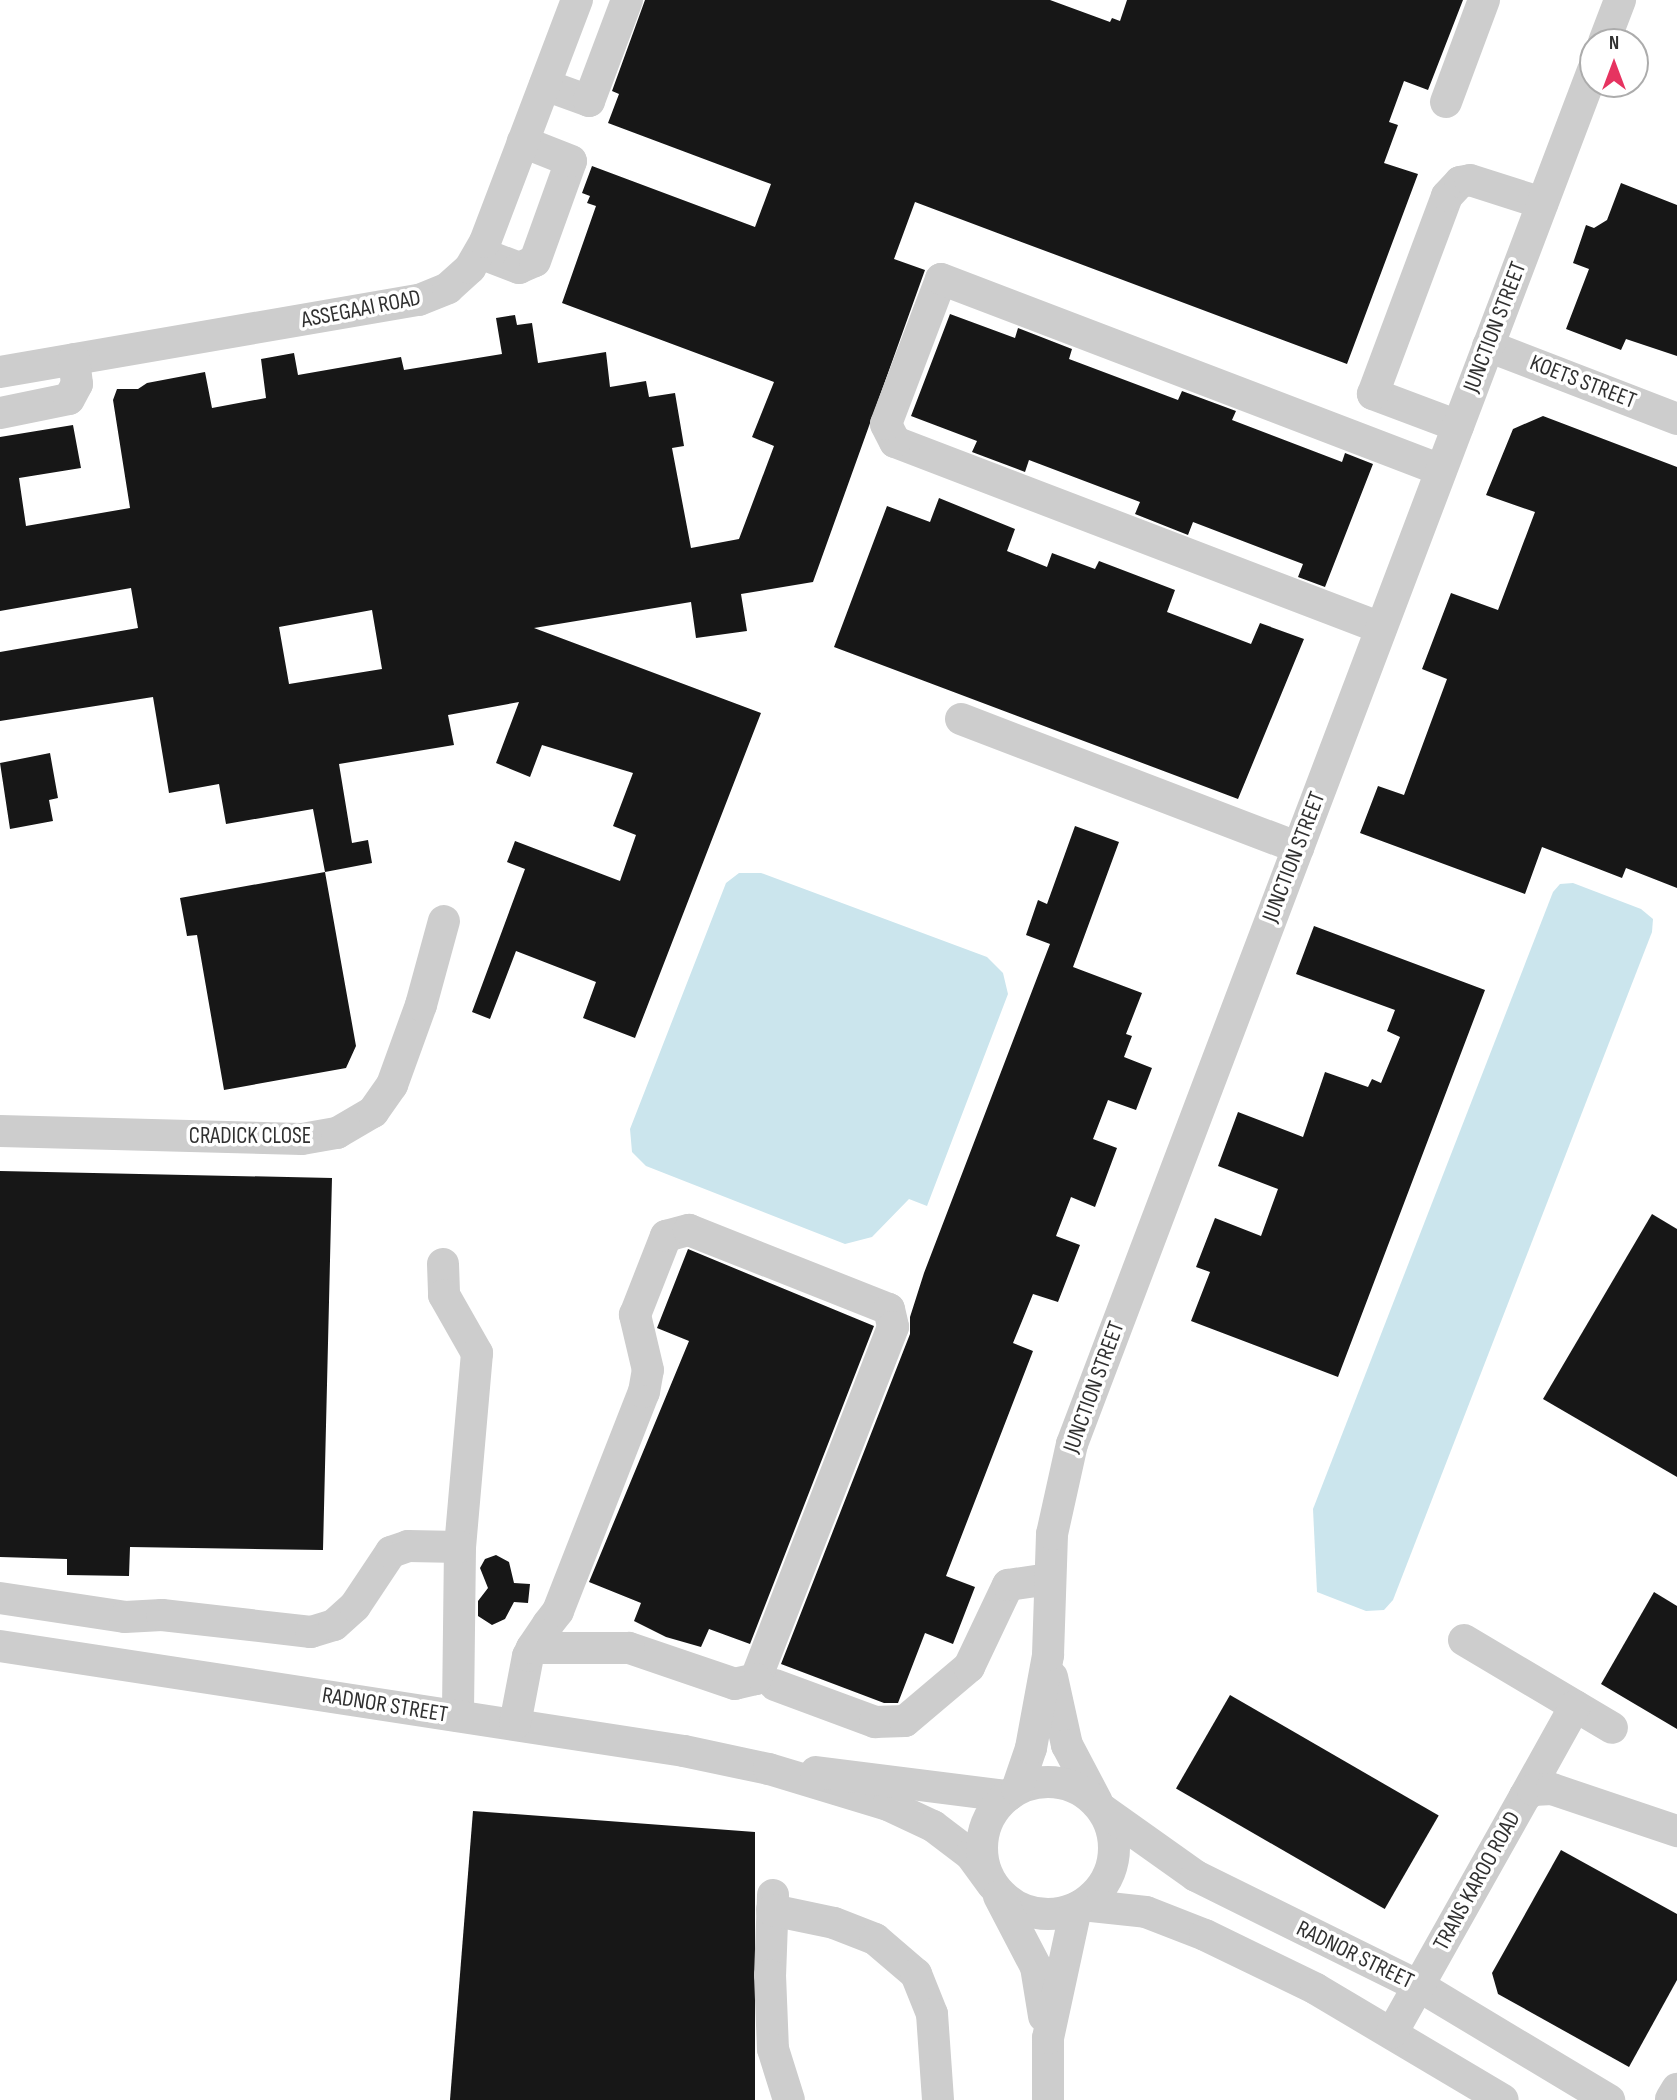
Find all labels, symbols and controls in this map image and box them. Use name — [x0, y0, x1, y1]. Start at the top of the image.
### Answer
north arrow — [1579, 28, 1649, 98]
text: N — [1609, 32, 1619, 55]
street label: JUNCTION STREET — [1457, 258, 1533, 396]
street label: ASSEGAAI ROAD — [299, 284, 423, 334]
street label: KOETS STREET — [1526, 349, 1640, 415]
street label: JUNCTION STREET — [1256, 788, 1332, 926]
street label: CRADICK CLOSE — [189, 1122, 311, 1150]
street label: JUNCTION STREET — [1058, 1318, 1130, 1456]
street label: RADNOR STREET — [320, 1681, 450, 1729]
street label: TRANS KAROO ROAD — [1427, 1807, 1527, 1955]
street label: RADNOR STREET — [1292, 1915, 1418, 1995]

